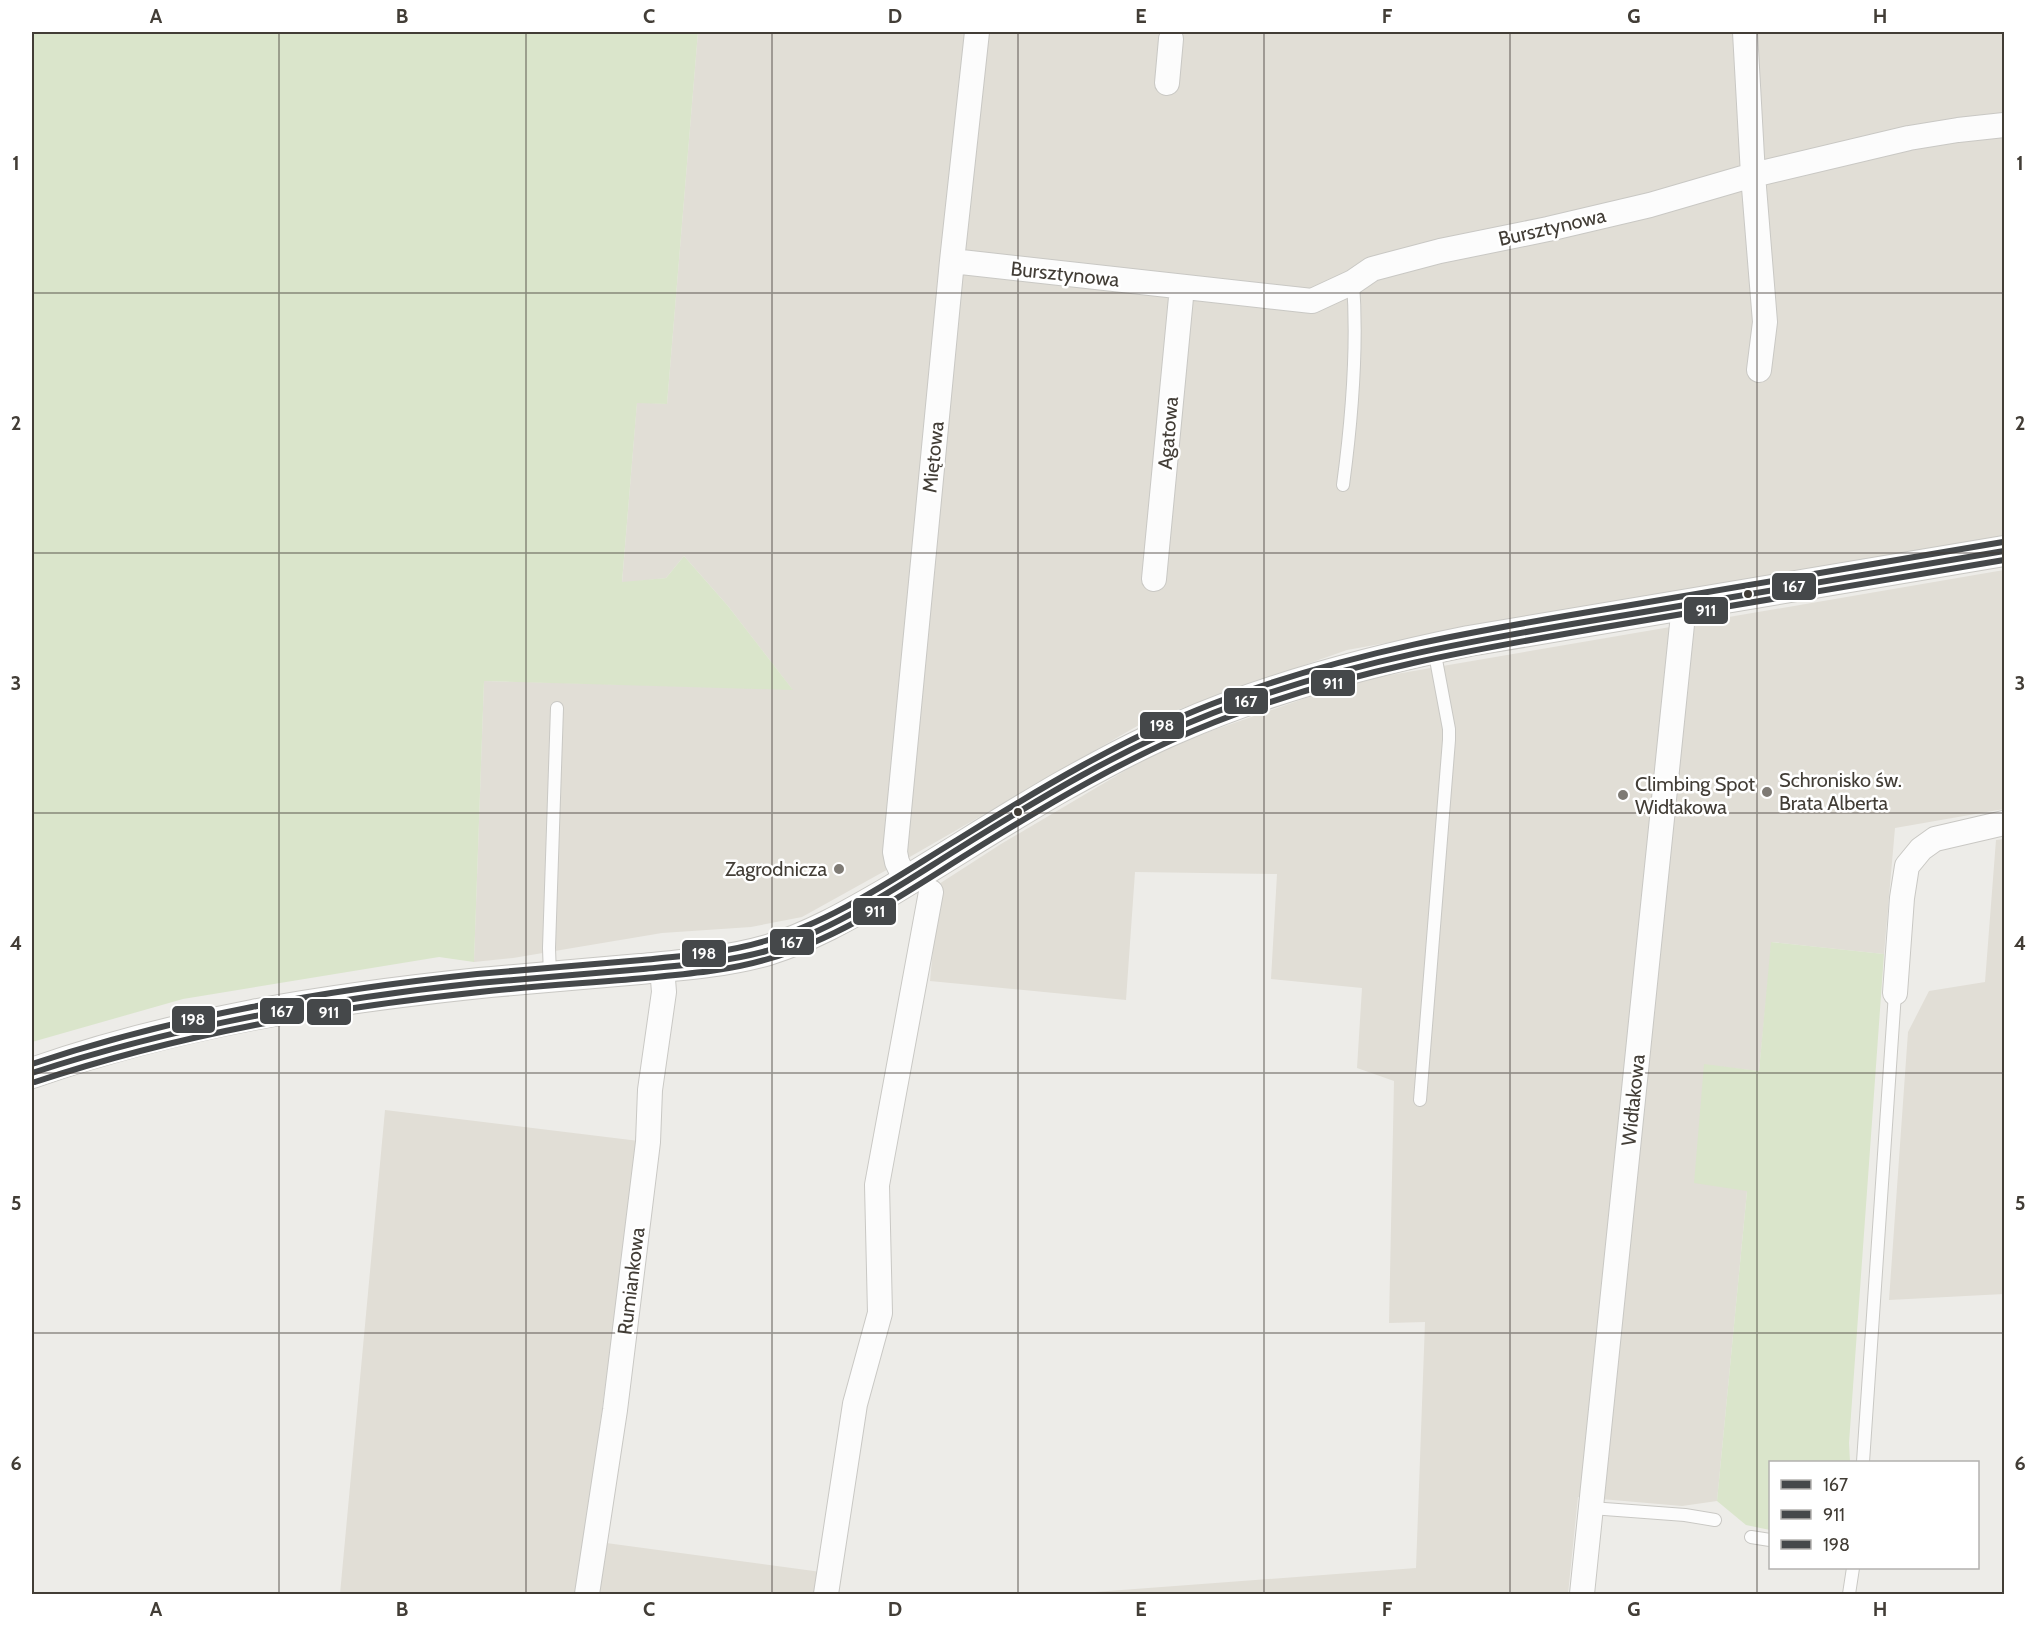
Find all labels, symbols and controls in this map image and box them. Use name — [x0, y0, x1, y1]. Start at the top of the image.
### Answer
text: A — [150, 4, 163, 28]
text: B — [396, 4, 408, 28]
text: C — [643, 4, 655, 28]
text: D — [888, 4, 902, 28]
text: E — [1135, 4, 1147, 28]
text: F — [1382, 4, 1393, 28]
text: G — [1627, 4, 1641, 28]
text: H — [1873, 4, 1887, 28]
text: 1 — [12, 151, 20, 175]
text: 1 — [2016, 151, 2024, 175]
street label: Bursztynowa — [1496, 203, 1608, 251]
street label: Bursztynowa — [1009, 256, 1121, 292]
street label: Agatowa — [1153, 395, 1183, 470]
text: 2 — [11, 411, 21, 435]
text: 2 — [2015, 411, 2025, 435]
street label: Miętowa — [917, 420, 949, 494]
line badge: 167 — [1771, 572, 1817, 601]
text: 167 — [1782, 577, 1806, 596]
unlabelled marker — [1742, 588, 1754, 600]
line badge: 911 — [1683, 596, 1729, 625]
text: 911 — [1696, 601, 1716, 620]
line badge: 911 — [1310, 669, 1356, 697]
text: 3 — [11, 671, 21, 695]
text: 3 — [2015, 671, 2025, 695]
text: 911 — [1323, 674, 1343, 693]
line badge: 167 — [1223, 687, 1269, 715]
text: 167 — [1234, 692, 1258, 711]
line badge: 198 — [1139, 711, 1185, 740]
text: 198 — [1150, 716, 1174, 735]
place label: Schronisko św. Brata Alberta — [1779, 768, 1902, 815]
place label: Climbing Spot Widłakowa — [1635, 772, 1755, 819]
marker: Schronisko św. Brata Alberta — [1760, 785, 1774, 799]
marker: Climbing Spot Widłakowa — [1616, 788, 1630, 802]
unlabelled marker — [1012, 806, 1024, 818]
place label: Zagrodnicza — [725, 857, 827, 881]
marker: Zagrodnicza — [832, 862, 846, 876]
line badge: 911 — [852, 897, 897, 926]
text: 911 — [865, 902, 885, 921]
line badge: 167 — [769, 928, 815, 956]
text: 4 — [10, 931, 22, 955]
text: 4 — [2014, 931, 2026, 955]
text: 167 — [780, 933, 804, 952]
line badge: 198 — [681, 939, 727, 968]
text: 198 — [692, 944, 716, 963]
line badge: 167 — [259, 997, 305, 1025]
line badge: 911 — [306, 998, 352, 1026]
text: 167 — [270, 1002, 294, 1021]
text: 911 — [319, 1003, 339, 1022]
line badge: 198 — [171, 1005, 216, 1034]
text: 198 — [181, 1010, 205, 1029]
street label: Widłakowa — [1616, 1053, 1650, 1147]
text: 5 — [11, 1191, 21, 1215]
text: 5 — [2015, 1191, 2025, 1215]
street label: Rumiankowa — [612, 1225, 650, 1336]
text: 6 — [10, 1451, 22, 1475]
text: 6 — [2014, 1451, 2026, 1475]
legend — [1769, 1461, 1979, 1569]
text: 167 — [1823, 1474, 1848, 1496]
text: 911 — [1823, 1504, 1845, 1526]
text: 198 — [1823, 1534, 1850, 1556]
text: A — [150, 1597, 163, 1621]
text: B — [396, 1597, 408, 1621]
text: C — [643, 1597, 655, 1621]
text: D — [888, 1597, 902, 1621]
text: E — [1135, 1597, 1147, 1621]
text: F — [1382, 1597, 1393, 1621]
text: G — [1627, 1597, 1641, 1621]
text: H — [1873, 1597, 1887, 1621]

